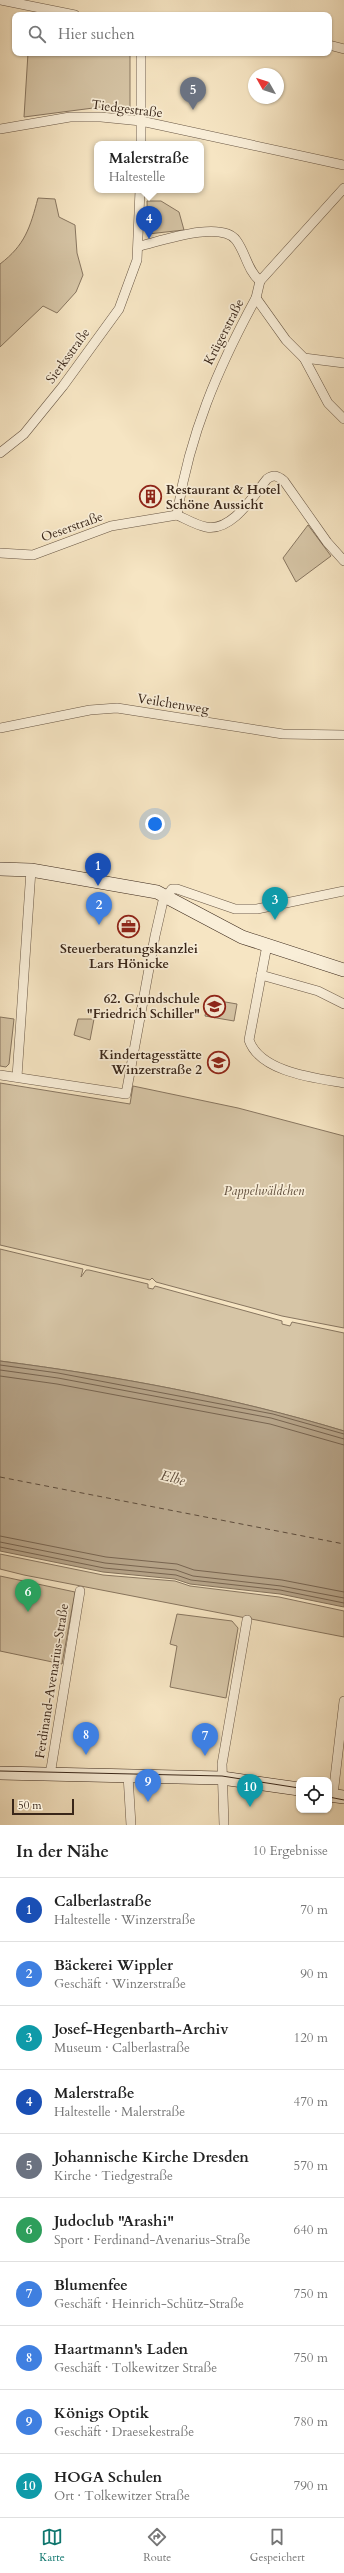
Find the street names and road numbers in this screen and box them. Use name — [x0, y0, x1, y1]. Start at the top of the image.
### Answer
street label: Tiedgestraße — [90, 96, 164, 122]
street label: Krügerstraße — [200, 296, 248, 368]
street label: Sierksstraße — [42, 325, 94, 387]
street label: Oeserstraße — [39, 507, 106, 547]
street label: Veilchenweg — [136, 689, 211, 719]
street label: Ferdinand-Avenarius-Straße — [31, 1602, 73, 1760]

